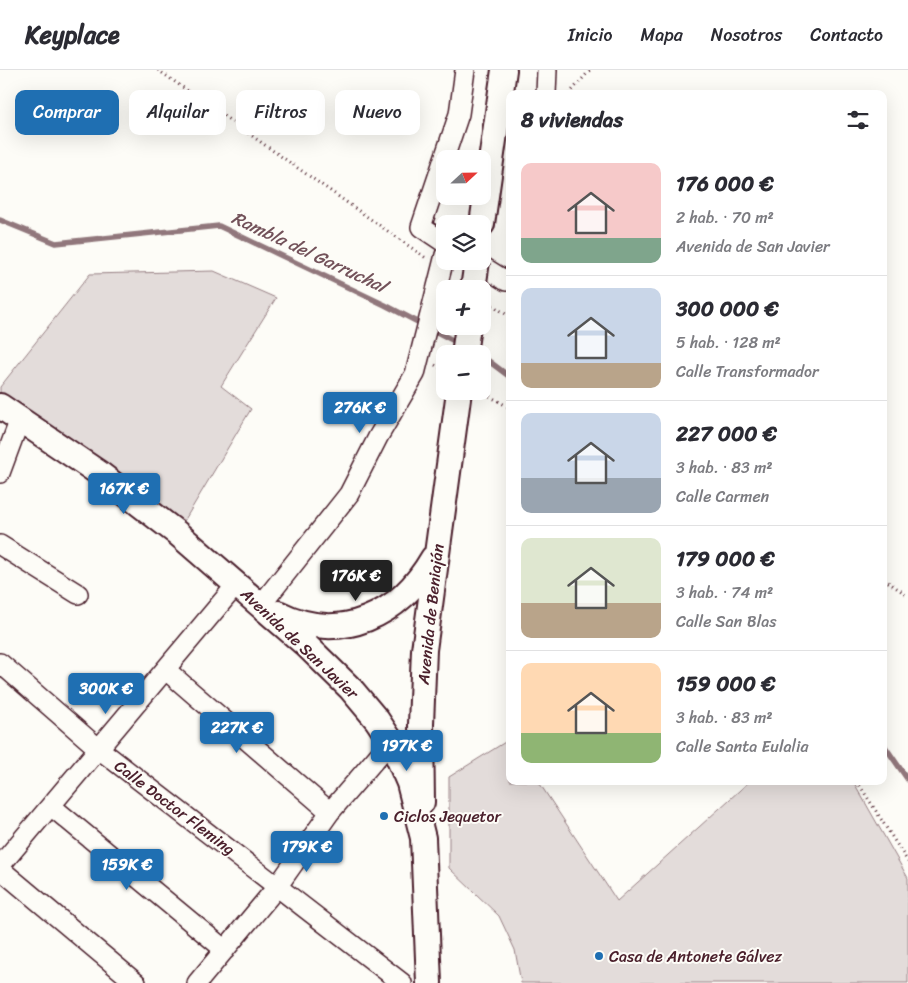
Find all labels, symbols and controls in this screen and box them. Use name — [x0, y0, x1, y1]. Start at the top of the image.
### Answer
text: Keyplace — [25, 14, 120, 56]
text: Inicio — [568, 19, 613, 51]
text: Mapa — [641, 19, 683, 51]
text: Nosotros — [711, 19, 782, 51]
text: Contacto — [810, 19, 883, 51]
chip: Comprar — [15, 90, 119, 135]
chip: Alquilar — [129, 90, 226, 135]
chip: Filtros — [236, 90, 325, 135]
chip: Nuevo — [335, 90, 420, 135]
text: 8 viviendas — [521, 101, 623, 139]
icon: filters — [844, 106, 872, 134]
north arrow — [436, 150, 491, 205]
map controls — [436, 150, 491, 400]
text: 176 000 € — [676, 165, 774, 203]
icon: home — [561, 183, 621, 243]
water label: Rambla del Garruchal — [226, 202, 395, 304]
text: 2 hab. · 70 m² — [676, 203, 774, 232]
button: layers — [436, 215, 491, 270]
text: Avenida de San Javier — [676, 232, 830, 261]
button: + — [436, 280, 491, 335]
text: 300 000 € — [676, 290, 779, 328]
icon: home — [561, 308, 621, 368]
text: 5 hab. · 128 m² — [676, 328, 781, 357]
button: − — [436, 345, 491, 400]
text: Calle Transformador — [676, 357, 819, 386]
pin: 276K € — [319, 392, 401, 434]
text: 276K € — [334, 393, 386, 422]
text: 227 000 € — [676, 415, 777, 453]
icon: home — [561, 433, 621, 493]
text: 3 hab. · 83 m² — [676, 453, 773, 482]
pin: 167K € — [83, 472, 165, 515]
text: 167K € — [99, 474, 149, 503]
text: Calle Carmen — [676, 482, 769, 511]
text: 179 000 € — [676, 540, 775, 578]
street label: Avenida de Beniaján — [409, 542, 452, 687]
icon: home — [561, 558, 621, 618]
pin: 176K € — [315, 560, 397, 602]
text: 176K € — [331, 561, 381, 590]
text: 3 hab. · 74 m² — [676, 578, 773, 607]
street label: Avenida de San Javier — [233, 580, 367, 707]
text: Calle San Blas — [676, 607, 777, 636]
text: 159 000 € — [676, 665, 775, 703]
pin: 300K € — [65, 672, 147, 715]
text: 300K € — [79, 674, 133, 703]
icon: home — [561, 683, 621, 743]
text: 3 hab. · 83 m² — [676, 703, 773, 732]
pin: 227K € — [196, 712, 278, 754]
text: 227K € — [211, 713, 263, 742]
pin: 197K € — [366, 730, 448, 772]
text: 197K € — [382, 731, 432, 760]
text: Calle Santa Eulalia — [676, 732, 809, 761]
street label: Calle Doctor Fleming — [108, 752, 242, 863]
place label: Ciclos Jequetor — [394, 802, 503, 831]
marker: Ciclos Jequetor — [378, 810, 390, 822]
pin: 179K € — [266, 830, 348, 873]
text: 179K € — [282, 832, 332, 861]
pin: 159K € — [86, 848, 168, 891]
text: 159K € — [102, 850, 152, 879]
place label: Casa de Antonete Gálvez — [609, 942, 783, 971]
marker: Casa de Antonete Gálvez — [593, 950, 605, 962]

